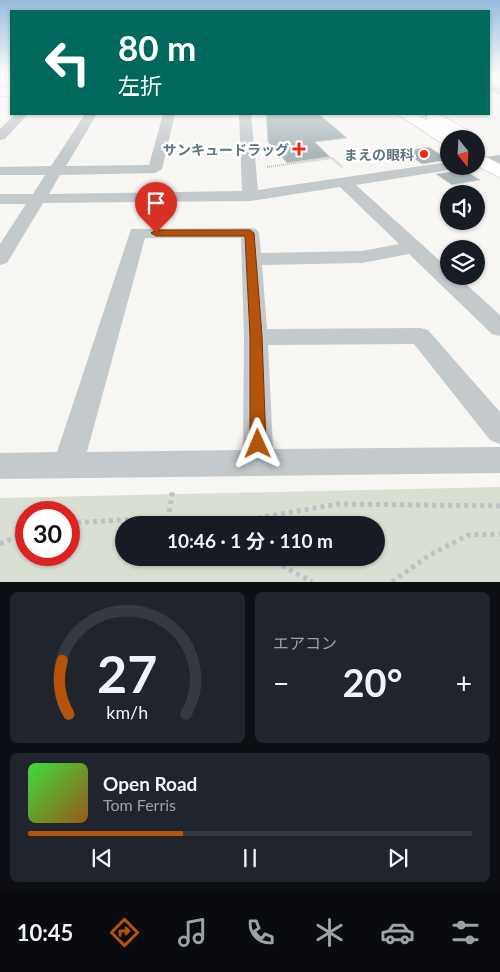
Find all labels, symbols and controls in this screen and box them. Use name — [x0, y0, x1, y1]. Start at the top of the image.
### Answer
text: 80 m — [118, 26, 196, 68]
icon: left — [35, 30, 100, 95]
text: 左折 — [118, 72, 162, 99]
north arrow — [440, 130, 485, 175]
map controls — [440, 130, 485, 285]
place label: サンキュードラッグ — [163, 141, 289, 158]
marker: サンキュードラッグ — [293, 143, 305, 155]
place label: まえの眼科 — [344, 146, 414, 163]
marker: まえの眼科 — [418, 148, 430, 160]
pin — [135, 182, 177, 233]
button: sound — [440, 185, 485, 230]
icon: arrive — [142, 189, 170, 217]
button: layers — [440, 240, 485, 285]
position arrow — [231, 417, 283, 469]
speed limit sign: 30 — [15, 501, 80, 566]
text: 10:46 · 1 分 · 110 m — [167, 529, 333, 552]
text: エアコン — [273, 633, 337, 652]
text: 27 — [97, 642, 158, 704]
text: 20° — [343, 659, 402, 705]
text: − — [273, 666, 289, 700]
text: + — [456, 666, 472, 700]
text: km/h — [107, 701, 148, 723]
text: Open Road — [103, 772, 197, 795]
text: Tom Ferris — [103, 795, 176, 814]
icon: previous — [88, 844, 116, 872]
icon: pause — [236, 844, 264, 872]
icon: next — [384, 844, 412, 872]
icon: directions — [107, 915, 142, 950]
icon: music — [175, 915, 210, 950]
icon: phone — [243, 915, 278, 950]
icon: climate — [312, 915, 347, 950]
icon: car — [380, 915, 415, 950]
icon: filters — [448, 915, 483, 950]
text: 10:45 — [17, 919, 73, 946]

